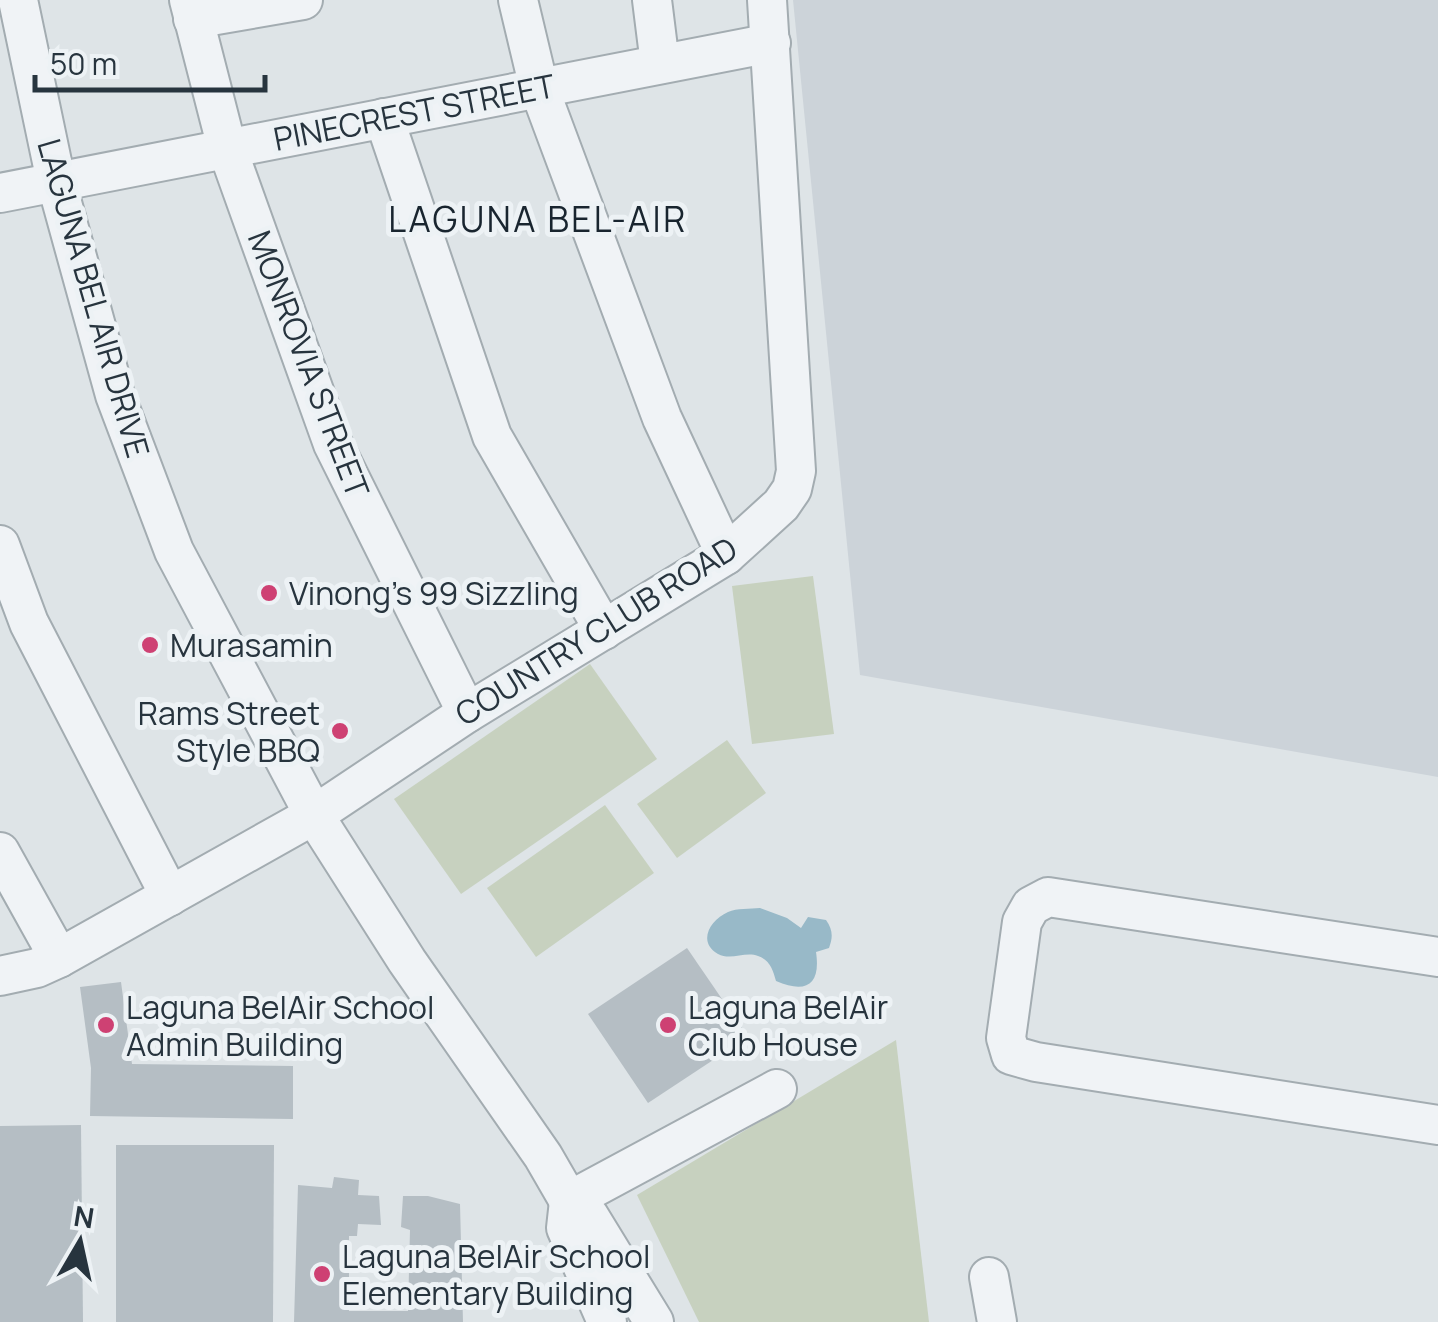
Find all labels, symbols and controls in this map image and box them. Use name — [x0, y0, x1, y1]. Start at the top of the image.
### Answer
scale bar — [35, 30, 265, 92]
text: 50 m — [50, 43, 117, 84]
street label: PINECREST STREET — [270, 63, 558, 161]
street label: LAGUNA BEL AIR DRIVE — [27, 134, 161, 462]
district label: LAGUNA BEL-AIR — [388, 195, 688, 243]
street label: MONROVIA STREET — [238, 224, 380, 504]
street label: COUNTRY CLUB ROAD — [447, 526, 745, 736]
place label: Vinong's 99 Sizzling — [289, 571, 579, 615]
marker: Vinong's 99 Sizzling — [258, 582, 280, 604]
place label: Murasamin — [170, 623, 333, 667]
marker: Murasamin — [139, 634, 161, 656]
place label: Rams Street Style BBQ — [138, 691, 320, 772]
marker: Rams Street Style BBQ — [329, 720, 351, 742]
place label: Laguna BelAir School Admin Building — [126, 985, 435, 1066]
place label: Laguna BelAir Club House — [688, 985, 888, 1066]
marker: Laguna BelAir School Admin Building — [95, 1014, 117, 1036]
marker: Laguna BelAir Club House — [657, 1014, 679, 1036]
north arrow — [30, 1192, 130, 1292]
text: N — [71, 1196, 97, 1237]
place label: Laguna BelAir School Elementary Building — [342, 1234, 651, 1315]
marker: Laguna BelAir School Elementary Building — [311, 1263, 333, 1285]

